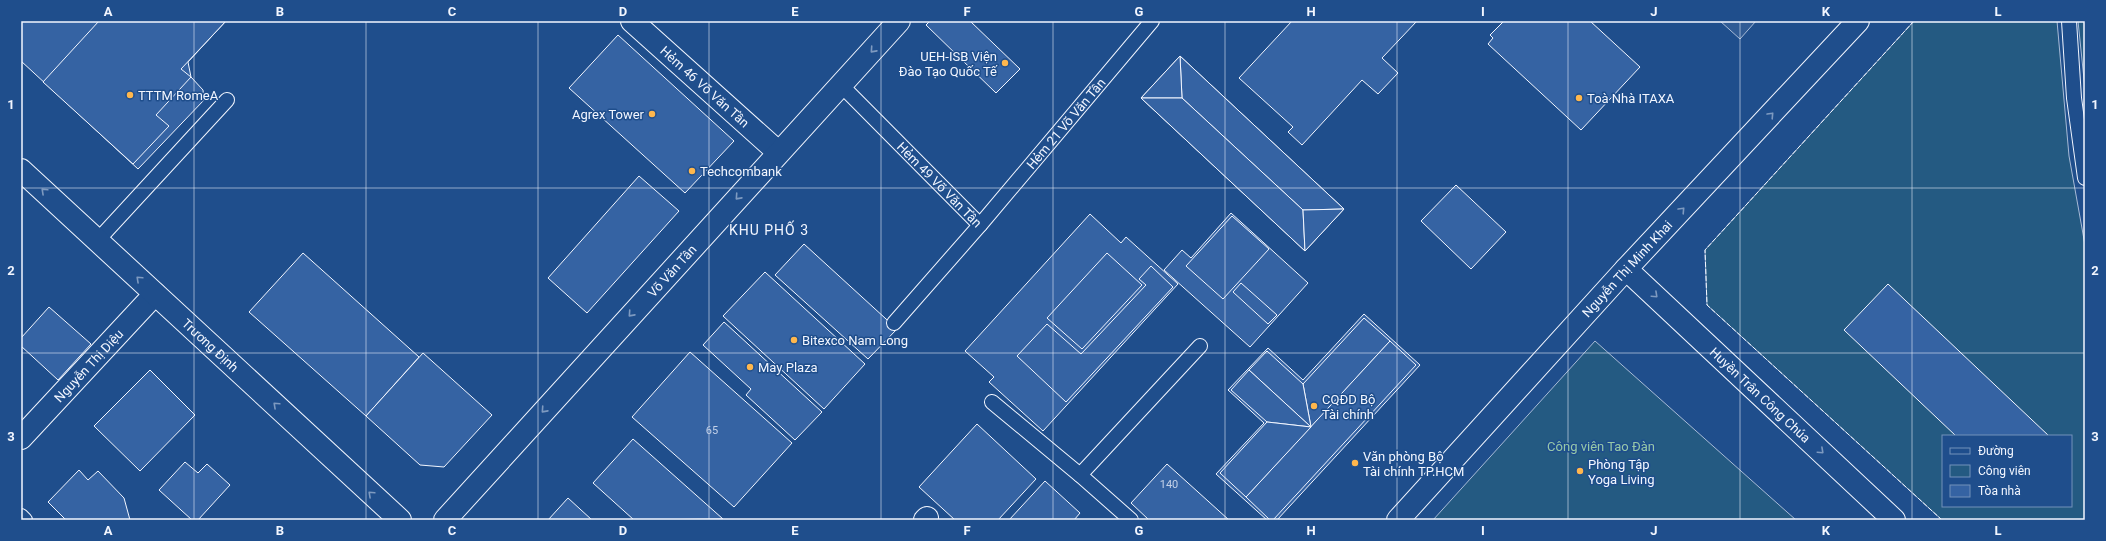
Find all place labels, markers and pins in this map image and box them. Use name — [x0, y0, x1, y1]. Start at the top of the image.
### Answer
place label: UEH-ISB Viện Đào Tạo Quốc Tế — [899, 49, 998, 79]
marker: UEH-ISB Viện Đào Tạo Quốc Tế — [1000, 58, 1010, 68]
place label: TTTM RomeA — [138, 88, 219, 103]
marker: TTTM RomeA — [125, 90, 135, 100]
place label: Toà Nhà ITAXA — [1587, 91, 1675, 106]
marker: Toà Nhà ITAXA — [1574, 93, 1584, 103]
place label: Agrex Tower — [572, 107, 645, 122]
marker: Agrex Tower — [647, 109, 657, 119]
place label: Techcombank — [700, 164, 782, 179]
marker: Techcombank — [687, 166, 697, 176]
place label: Bitexco Nam Long — [802, 333, 908, 348]
marker: Bitexco Nam Long — [789, 335, 799, 345]
place label: May Plaza — [758, 360, 818, 375]
marker: May Plaza — [745, 362, 755, 372]
place label: CQĐD Bộ Tài chính — [1322, 392, 1375, 422]
marker: CQĐD Bộ Tài chính — [1309, 401, 1319, 411]
place label: Văn phòng Bộ Tài chính TP.HCM — [1363, 449, 1464, 479]
place label: Phòng Tập Yoga Living — [1588, 457, 1655, 487]
marker: Văn phòng Bộ Tài chính TP.HCM — [1350, 458, 1360, 468]
marker: Phòng Tập Yoga Living — [1575, 466, 1585, 476]

